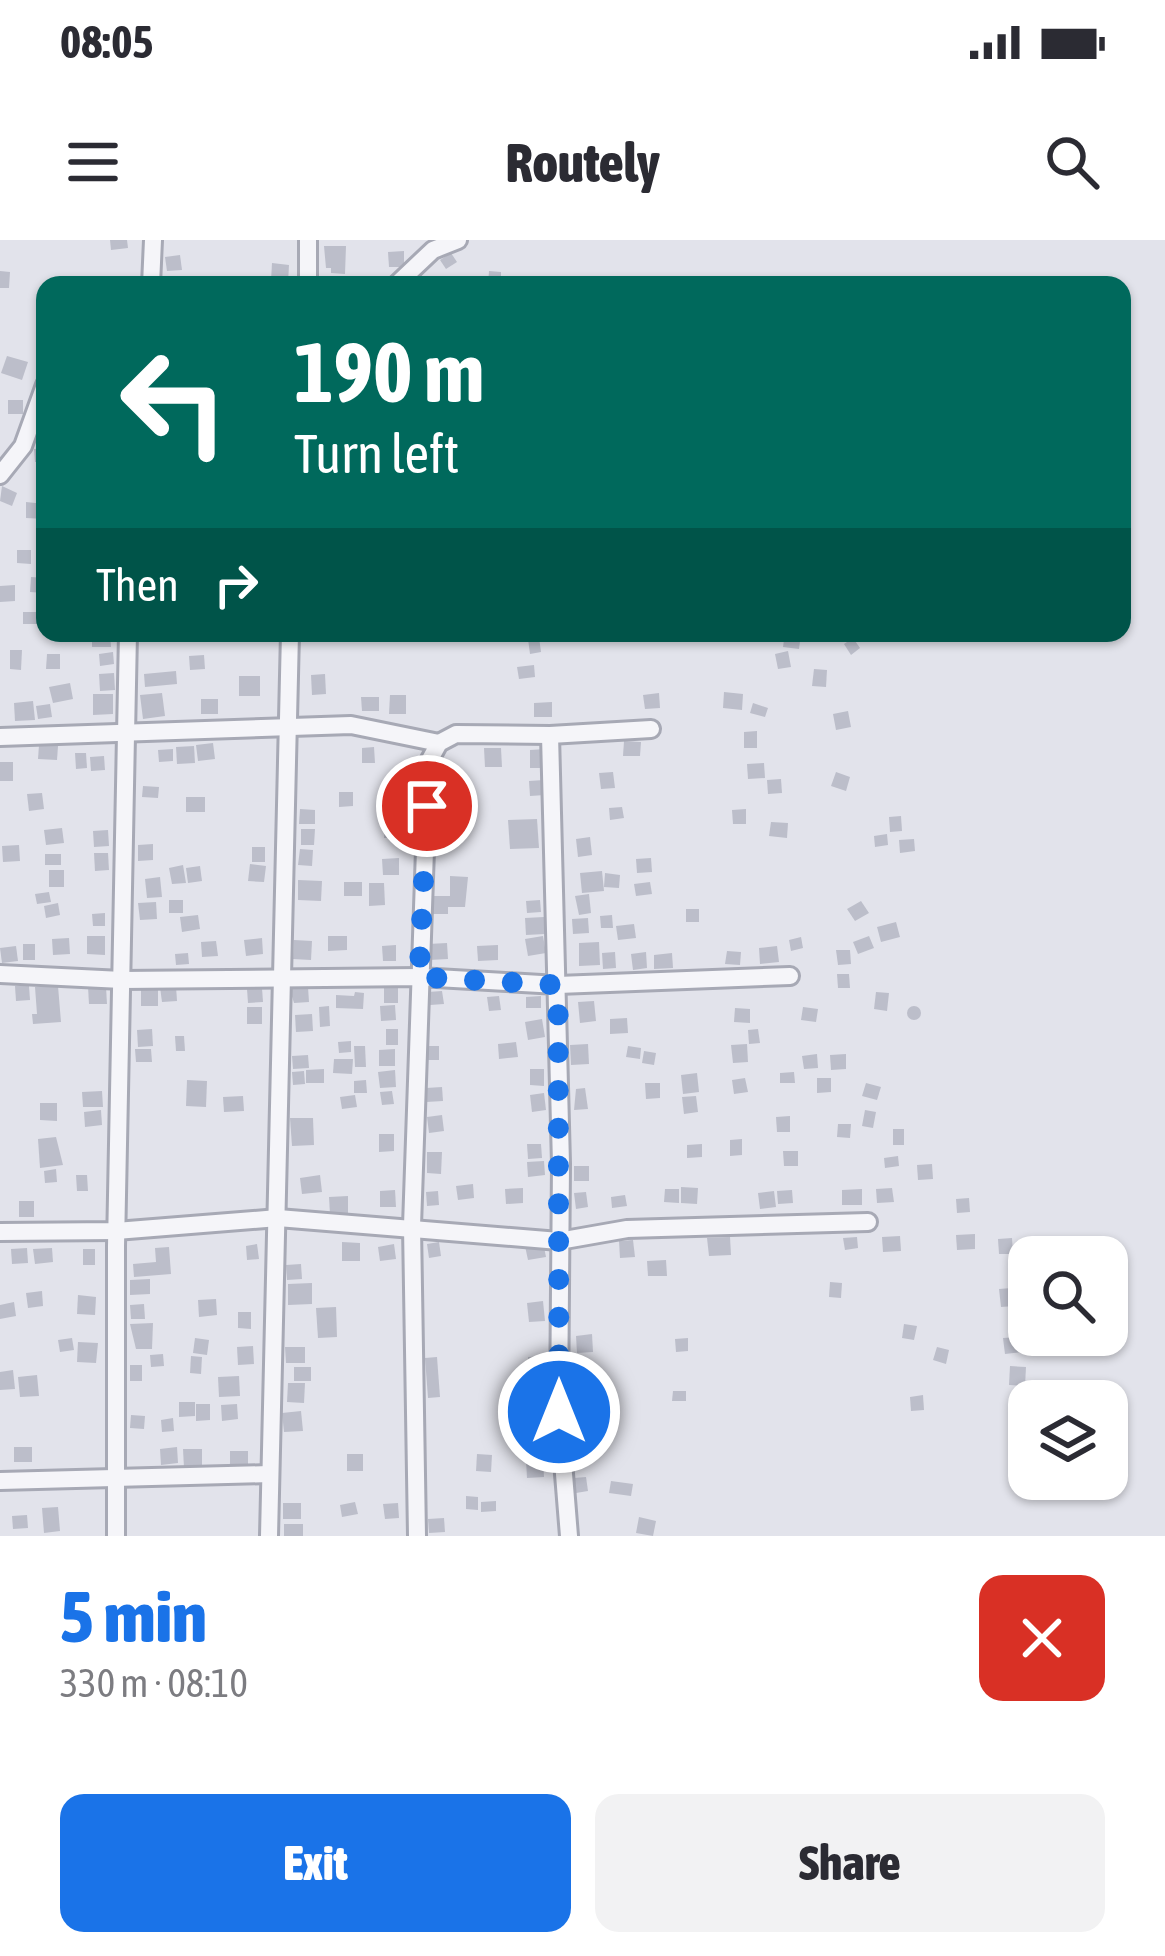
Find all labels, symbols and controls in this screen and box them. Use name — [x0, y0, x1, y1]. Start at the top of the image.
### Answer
text: 08:05 — [60, 16, 154, 68]
icon: menu — [60, 129, 126, 195]
icon: search — [1039, 129, 1105, 195]
text: Routely — [505, 132, 660, 193]
icon: left — [96, 324, 252, 480]
text: 190 m — [294, 324, 484, 420]
text: Turn left — [294, 423, 459, 484]
icon: right — [203, 552, 269, 618]
text: Then — [96, 559, 179, 611]
pin — [376, 755, 478, 857]
icon: arrive — [394, 773, 460, 839]
map controls — [1008, 1236, 1128, 1500]
button: search — [1008, 1236, 1128, 1356]
position arrow — [496, 1349, 622, 1475]
button: layers — [1008, 1380, 1128, 1500]
text: 5 min — [60, 1575, 207, 1657]
button: close — [979, 1575, 1105, 1701]
text: 330 m · 08:10 — [60, 1661, 248, 1705]
button: Exit — [60, 1794, 571, 1932]
button: Share — [595, 1794, 1105, 1932]

